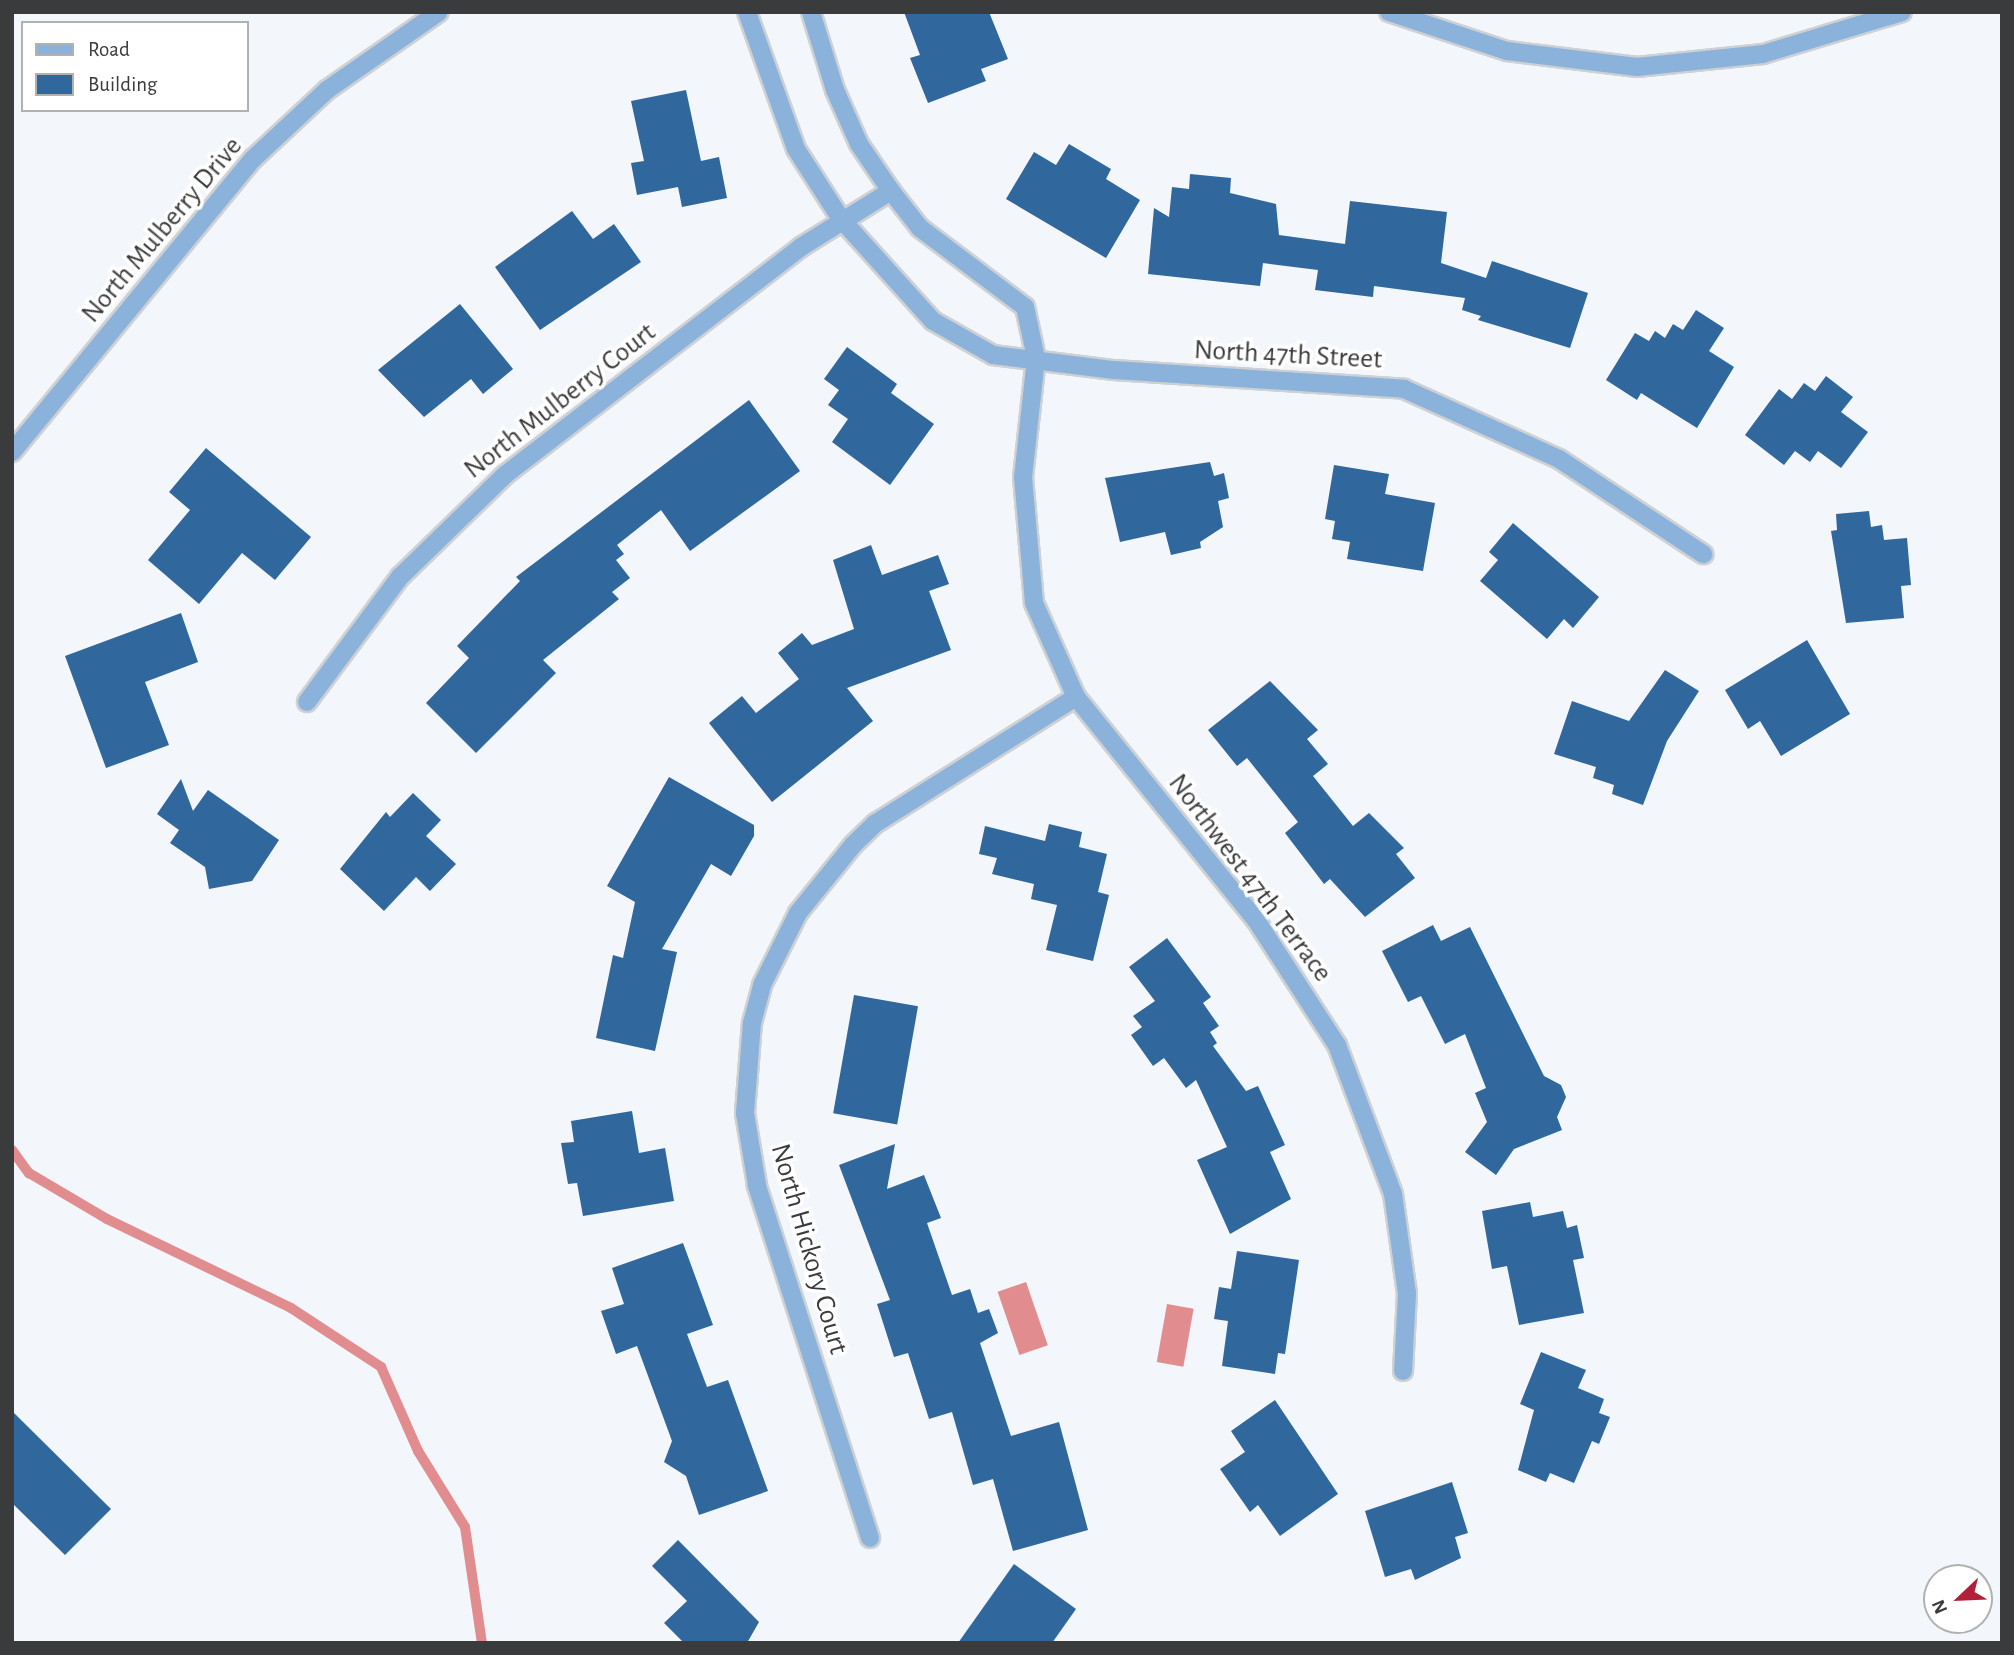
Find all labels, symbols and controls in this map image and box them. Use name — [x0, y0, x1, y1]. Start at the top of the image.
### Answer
legend — [21, 21, 248, 112]
text: Road — [88, 39, 130, 60]
text: Building — [88, 74, 157, 95]
street label: North Mulberry Drive — [74, 130, 250, 330]
street label: North Mulberry Court — [457, 316, 663, 486]
street label: North 47th Street — [1193, 333, 1383, 377]
street label: Northwest 47th Terrace — [1161, 767, 1339, 989]
street label: North Hickory Court — [763, 1140, 855, 1358]
north arrow — [1923, 1564, 1993, 1634]
text: N — [1929, 1597, 1951, 1616]

